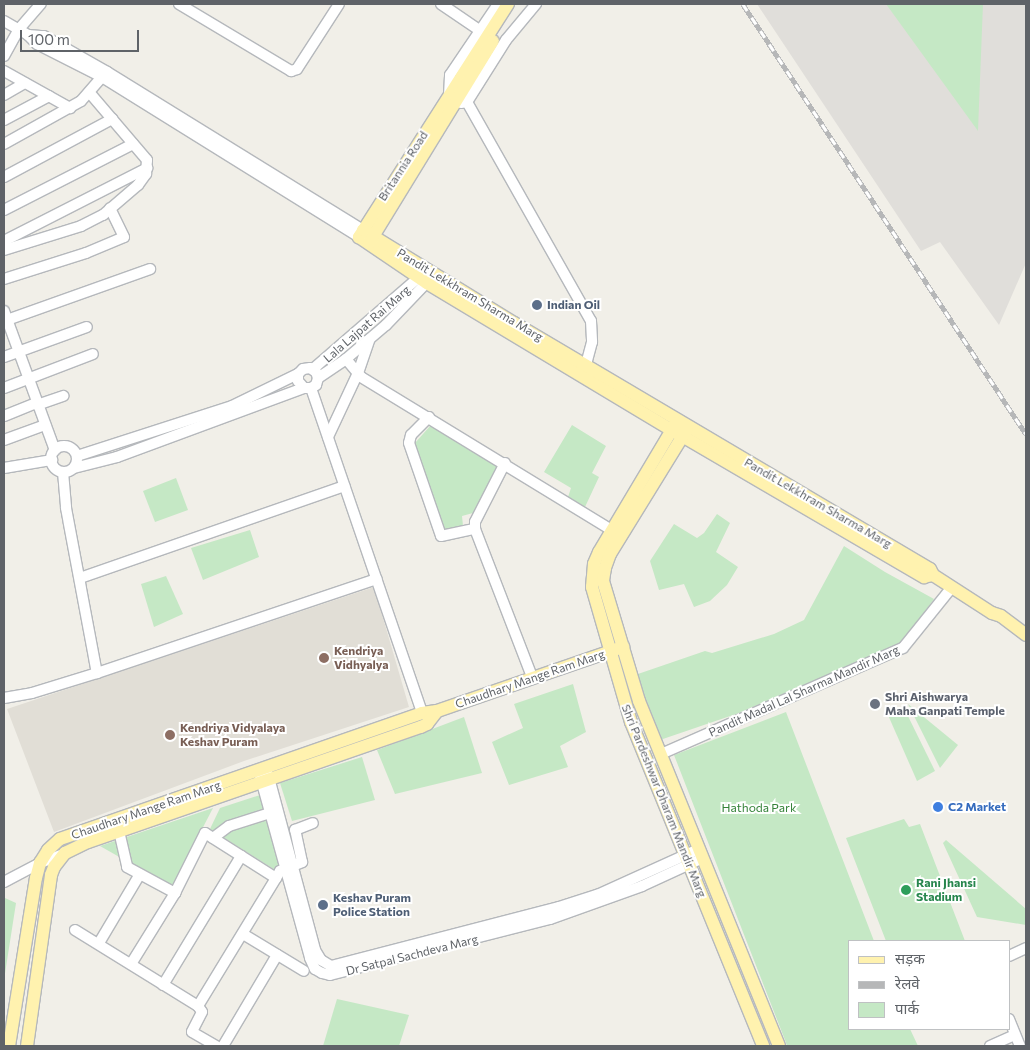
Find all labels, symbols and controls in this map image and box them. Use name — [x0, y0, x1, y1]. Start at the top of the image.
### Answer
scale bar — [22, 20, 141, 52]
text: 100 m — [28, 30, 70, 48]
street label: Britannia Road — [375, 128, 431, 204]
street label: Pandit Lekkhram Sharma Marg — [394, 246, 546, 344]
street label: Lala Lajpat Rai Marg — [321, 282, 413, 366]
place label: Indian Oil — [547, 298, 600, 312]
marker: Indian Oil — [531, 299, 543, 311]
street label: Pandit Lekkhram Sharma Marg — [742, 455, 894, 551]
street label: Pandit Madal Lal Sharma Mandir Marg — [706, 642, 902, 740]
place label: Kendriya Vidhyalya — [334, 644, 389, 672]
street label: Chaudhary Mange Ram Marg — [453, 647, 607, 711]
marker: Kendriya Vidhyalya — [318, 652, 330, 664]
place label: Shri Aishwarya Maha Ganpati Temple — [885, 690, 1005, 718]
marker: Shri Aishwarya Maha Ganpati Temple — [869, 698, 881, 710]
street label: Shri Pardeshwar Dharam Mandir Marg — [619, 702, 709, 900]
place label: Kendriya Vidyalaya Keshav Puram — [180, 721, 285, 749]
marker: Kendriya Vidyalaya Keshav Puram — [164, 729, 176, 741]
street label: Chaudhary Mange Ram Marg — [69, 778, 223, 842]
place label: C2 Market — [948, 800, 1006, 814]
park label: Hathoda Park — [722, 801, 796, 815]
marker: C2 Market — [932, 801, 944, 813]
place label: Rani Jhansi Stadium — [916, 876, 976, 904]
marker: Rani Jhansi Stadium — [900, 884, 912, 896]
place label: Keshav Puram Police Station — [333, 891, 411, 919]
marker: Keshav Puram Police Station — [317, 899, 329, 911]
street label: Dr Satpal Sachdeva Marg — [344, 932, 480, 978]
legend — [848, 940, 1010, 1030]
text: सड़क — [895, 949, 925, 967]
text: रेलवे — [895, 974, 920, 992]
text: पार्क — [895, 999, 919, 1017]

